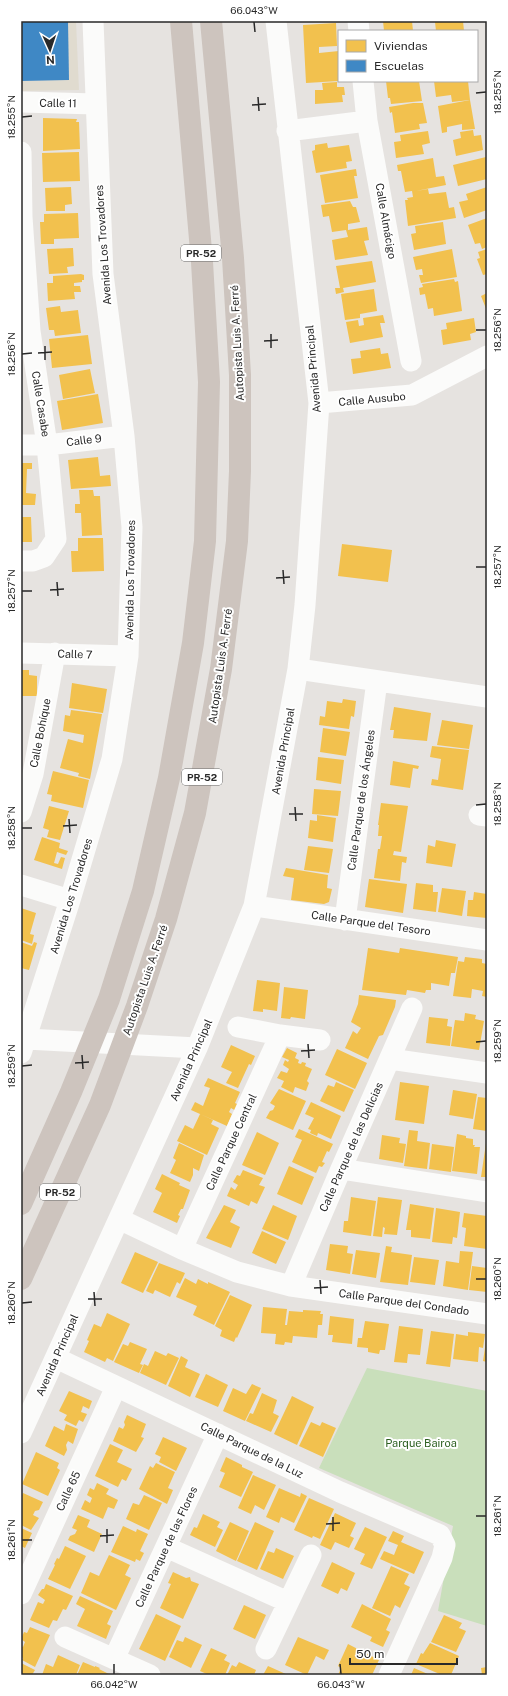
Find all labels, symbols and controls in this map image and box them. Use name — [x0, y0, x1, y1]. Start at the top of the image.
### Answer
text: 66.043°W — [230, 4, 278, 16]
north arrow — [30, 30, 70, 70]
legend — [338, 30, 478, 82]
text: Viviendas — [374, 39, 428, 53]
text: N — [46, 54, 55, 66]
text: Escuelas — [374, 59, 424, 73]
text: 18.255°N — [491, 70, 503, 114]
text: 18.255°N — [5, 95, 17, 139]
street label: Calle 11 — [39, 97, 77, 109]
street label: Calle Almácigo — [373, 182, 399, 260]
street label: Avenida Los Trovadores — [93, 184, 113, 306]
road number: PR-52 — [181, 245, 221, 261]
street label: Autopista Luis A. Ferré — [228, 285, 246, 401]
text: 18.256°N — [491, 308, 503, 352]
street label: Avenida Principal — [303, 325, 323, 413]
text: 18.256°N — [5, 332, 17, 376]
street label: Calle Casabe — [30, 370, 52, 438]
street label: Calle Ausubo — [338, 390, 406, 408]
street label: Calle 9 — [66, 432, 102, 448]
street label: Avenida Los Trovadores — [123, 519, 137, 640]
text: 18.257°N — [491, 545, 503, 589]
text: 18.257°N — [5, 569, 17, 613]
street label: Autopista Luis A. Ferré — [206, 608, 234, 724]
street label: Calle 7 — [57, 647, 93, 661]
street label: Calle Bohíque — [27, 697, 53, 769]
street label: Avenida Principal — [269, 707, 297, 795]
street label: Calle Parque de los Ángeles — [344, 728, 377, 871]
road number: PR-52 — [182, 769, 222, 785]
text: 18.258°N — [491, 782, 503, 826]
text: 18.258°N — [5, 806, 17, 850]
street label: Avenida Los Trovadores — [48, 836, 94, 955]
street label: Calle Parque del Tesoro — [311, 909, 431, 937]
street label: Autopista Luis A. Ferré — [120, 923, 170, 1037]
street label: Avenida Principal — [168, 1017, 214, 1103]
text: 18.259°N — [491, 1019, 503, 1063]
text: 18.259°N — [5, 1044, 17, 1088]
street label: Calle Parque de las Delicias — [317, 1080, 385, 1214]
street label: Calle Parque Central — [203, 1092, 259, 1192]
road number: PR-52 — [40, 1184, 80, 1200]
text: 18.260°N — [491, 1257, 503, 1301]
text: 18.260°N — [5, 1281, 17, 1325]
street label: Calle Parque del Condado — [338, 1287, 470, 1317]
street label: Avenida Principal — [34, 1312, 80, 1398]
street label: Calle Parque de la Luz — [199, 1420, 305, 1480]
park label: Parque Bairoa — [385, 1437, 457, 1449]
street label: Calle 65 — [54, 1469, 82, 1513]
street label: Calle Parque de las Flores — [133, 1484, 200, 1609]
text: 18.261°N — [491, 1495, 503, 1537]
text: 18.261°N — [5, 1519, 17, 1561]
scale bar — [350, 1640, 457, 1666]
text: 50 m — [356, 1647, 384, 1661]
text: 66.042°W — [90, 1678, 138, 1690]
text: 66.043°W — [317, 1678, 365, 1690]

